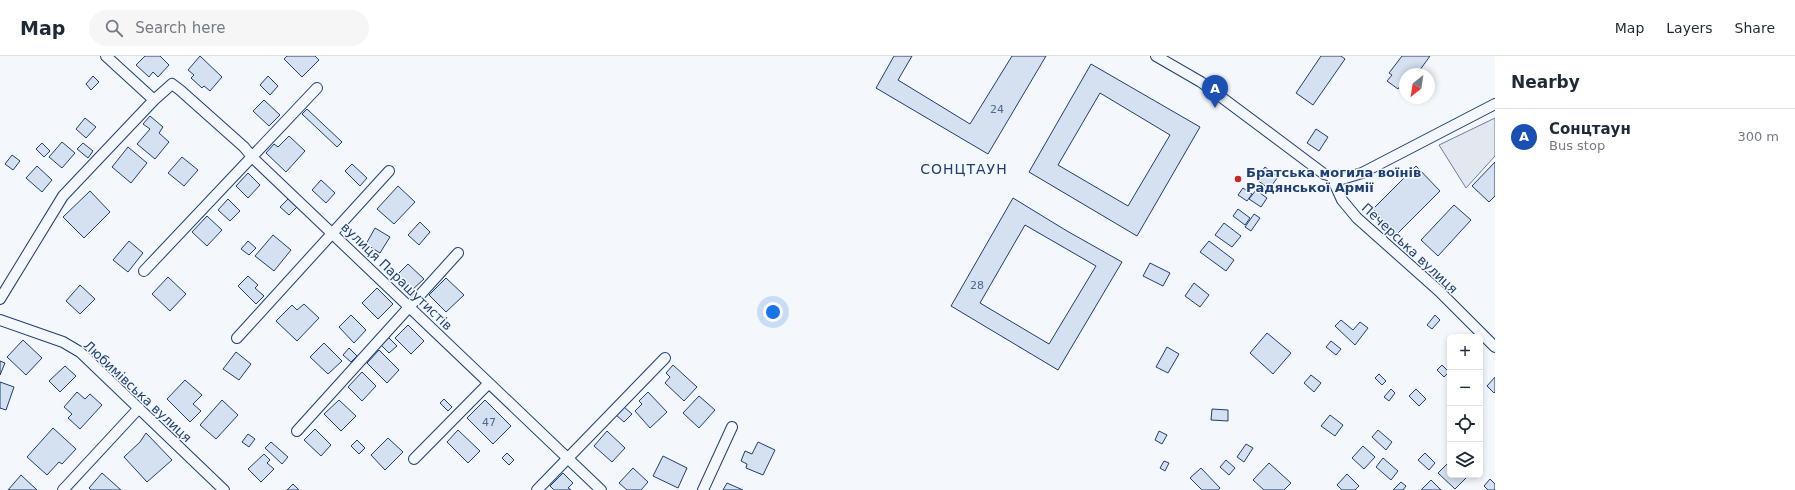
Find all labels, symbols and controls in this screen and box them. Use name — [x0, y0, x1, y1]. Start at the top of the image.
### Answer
search box — [89, 10, 369, 46]
text: Map — [20, 17, 65, 39]
icon: search — [103, 17, 125, 39]
text: Search here — [135, 19, 225, 37]
text: Map — [1615, 20, 1644, 36]
text: Layers — [1666, 20, 1713, 36]
text: Share — [1735, 20, 1775, 36]
north arrow — [1399, 68, 1435, 104]
text: Nearby — [1511, 72, 1580, 92]
pin: A — [1202, 75, 1228, 108]
house number: 24 — [990, 103, 1004, 116]
text: Сонцтаун — [1549, 120, 1631, 138]
text: A — [1519, 129, 1529, 144]
text: 300 m — [1737, 129, 1779, 144]
text: Bus stop — [1549, 138, 1605, 153]
district label: СОНЦТАУН — [920, 161, 1008, 177]
place label: Братська могила воїнів Радянської Армії — [1246, 165, 1421, 195]
marker: Братська могила воїнів Радянської Армії — [1233, 174, 1243, 184]
street label: Печерська вулиця — [1359, 200, 1461, 297]
street label: вулиця Парашутистів — [338, 219, 455, 333]
house number: 28 — [970, 279, 984, 292]
your location — [763, 302, 783, 322]
map controls — [1447, 334, 1483, 478]
button: + — [1447, 334, 1483, 370]
street label: Любимівська вулиця — [81, 338, 195, 445]
button: − — [1447, 370, 1483, 406]
button: locate — [1447, 406, 1483, 442]
house number: 47 — [482, 416, 496, 429]
button: layers — [1447, 442, 1483, 478]

